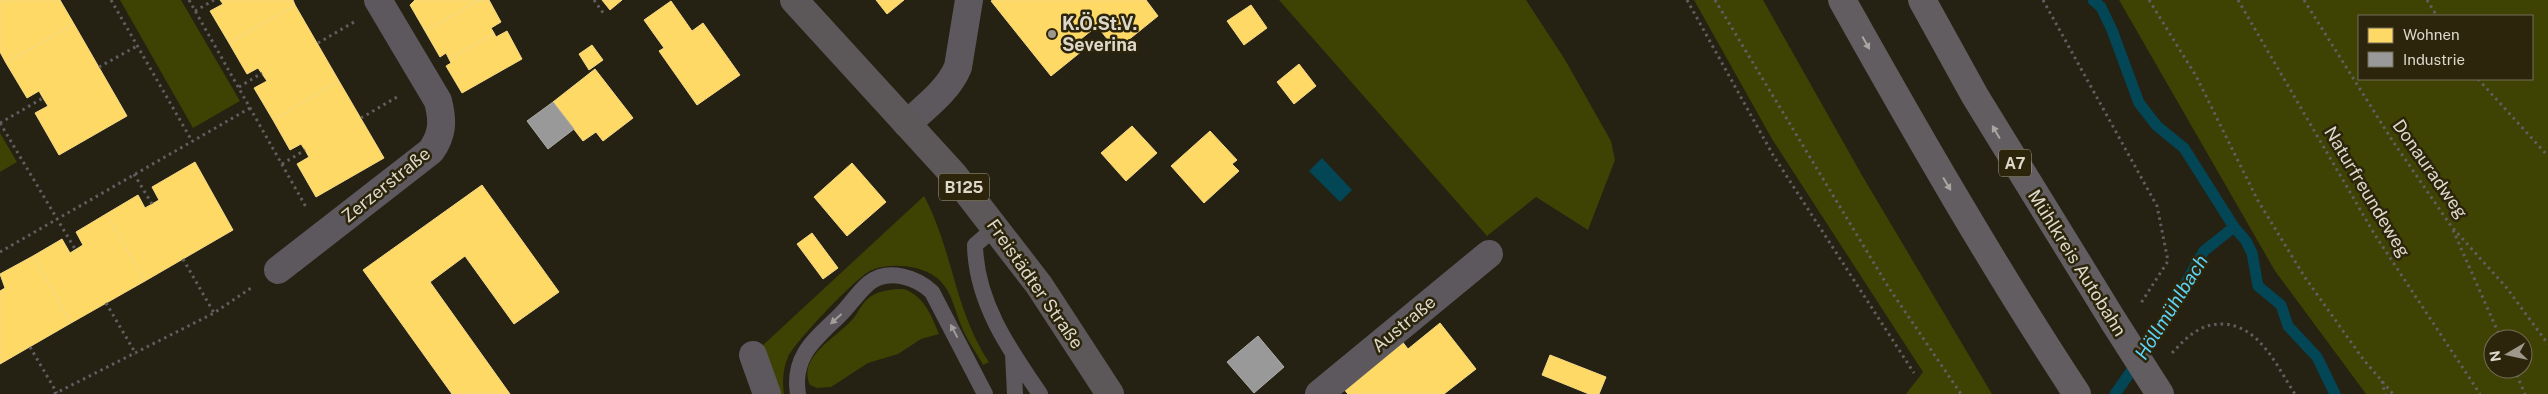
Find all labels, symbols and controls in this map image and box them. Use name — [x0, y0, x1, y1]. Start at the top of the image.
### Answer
place label: K.Ö.St.V. Severina — [1062, 12, 1137, 55]
legend — [2358, 15, 2533, 80]
text: Wohnen — [2403, 26, 2460, 43]
marker: K.Ö.St.V. Severina — [1046, 28, 1058, 40]
one-way arrow — [1862, 35, 1870, 50]
text: Industrie — [2403, 51, 2465, 68]
street label: Donauradweg — [2389, 115, 2472, 222]
street label: Naturfreundeweg — [2320, 123, 2415, 261]
one-way arrow — [1992, 125, 2001, 138]
street label: Zerzerstraße — [337, 143, 434, 227]
road number: A7 — [1999, 150, 2031, 177]
road number: B125 — [939, 173, 989, 200]
one-way arrow — [1942, 177, 1951, 190]
street label: Mühlkreis Autobahn — [2024, 186, 2131, 340]
street label: Freistädter Straße — [983, 215, 1088, 353]
water label: Höllmühlbach — [2130, 251, 2212, 363]
street label: Austraße — [1368, 291, 1440, 356]
one-way arrow — [829, 313, 842, 324]
one-way arrow — [950, 324, 958, 338]
north arrow — [2483, 329, 2533, 379]
text: N — [2486, 349, 2504, 363]

